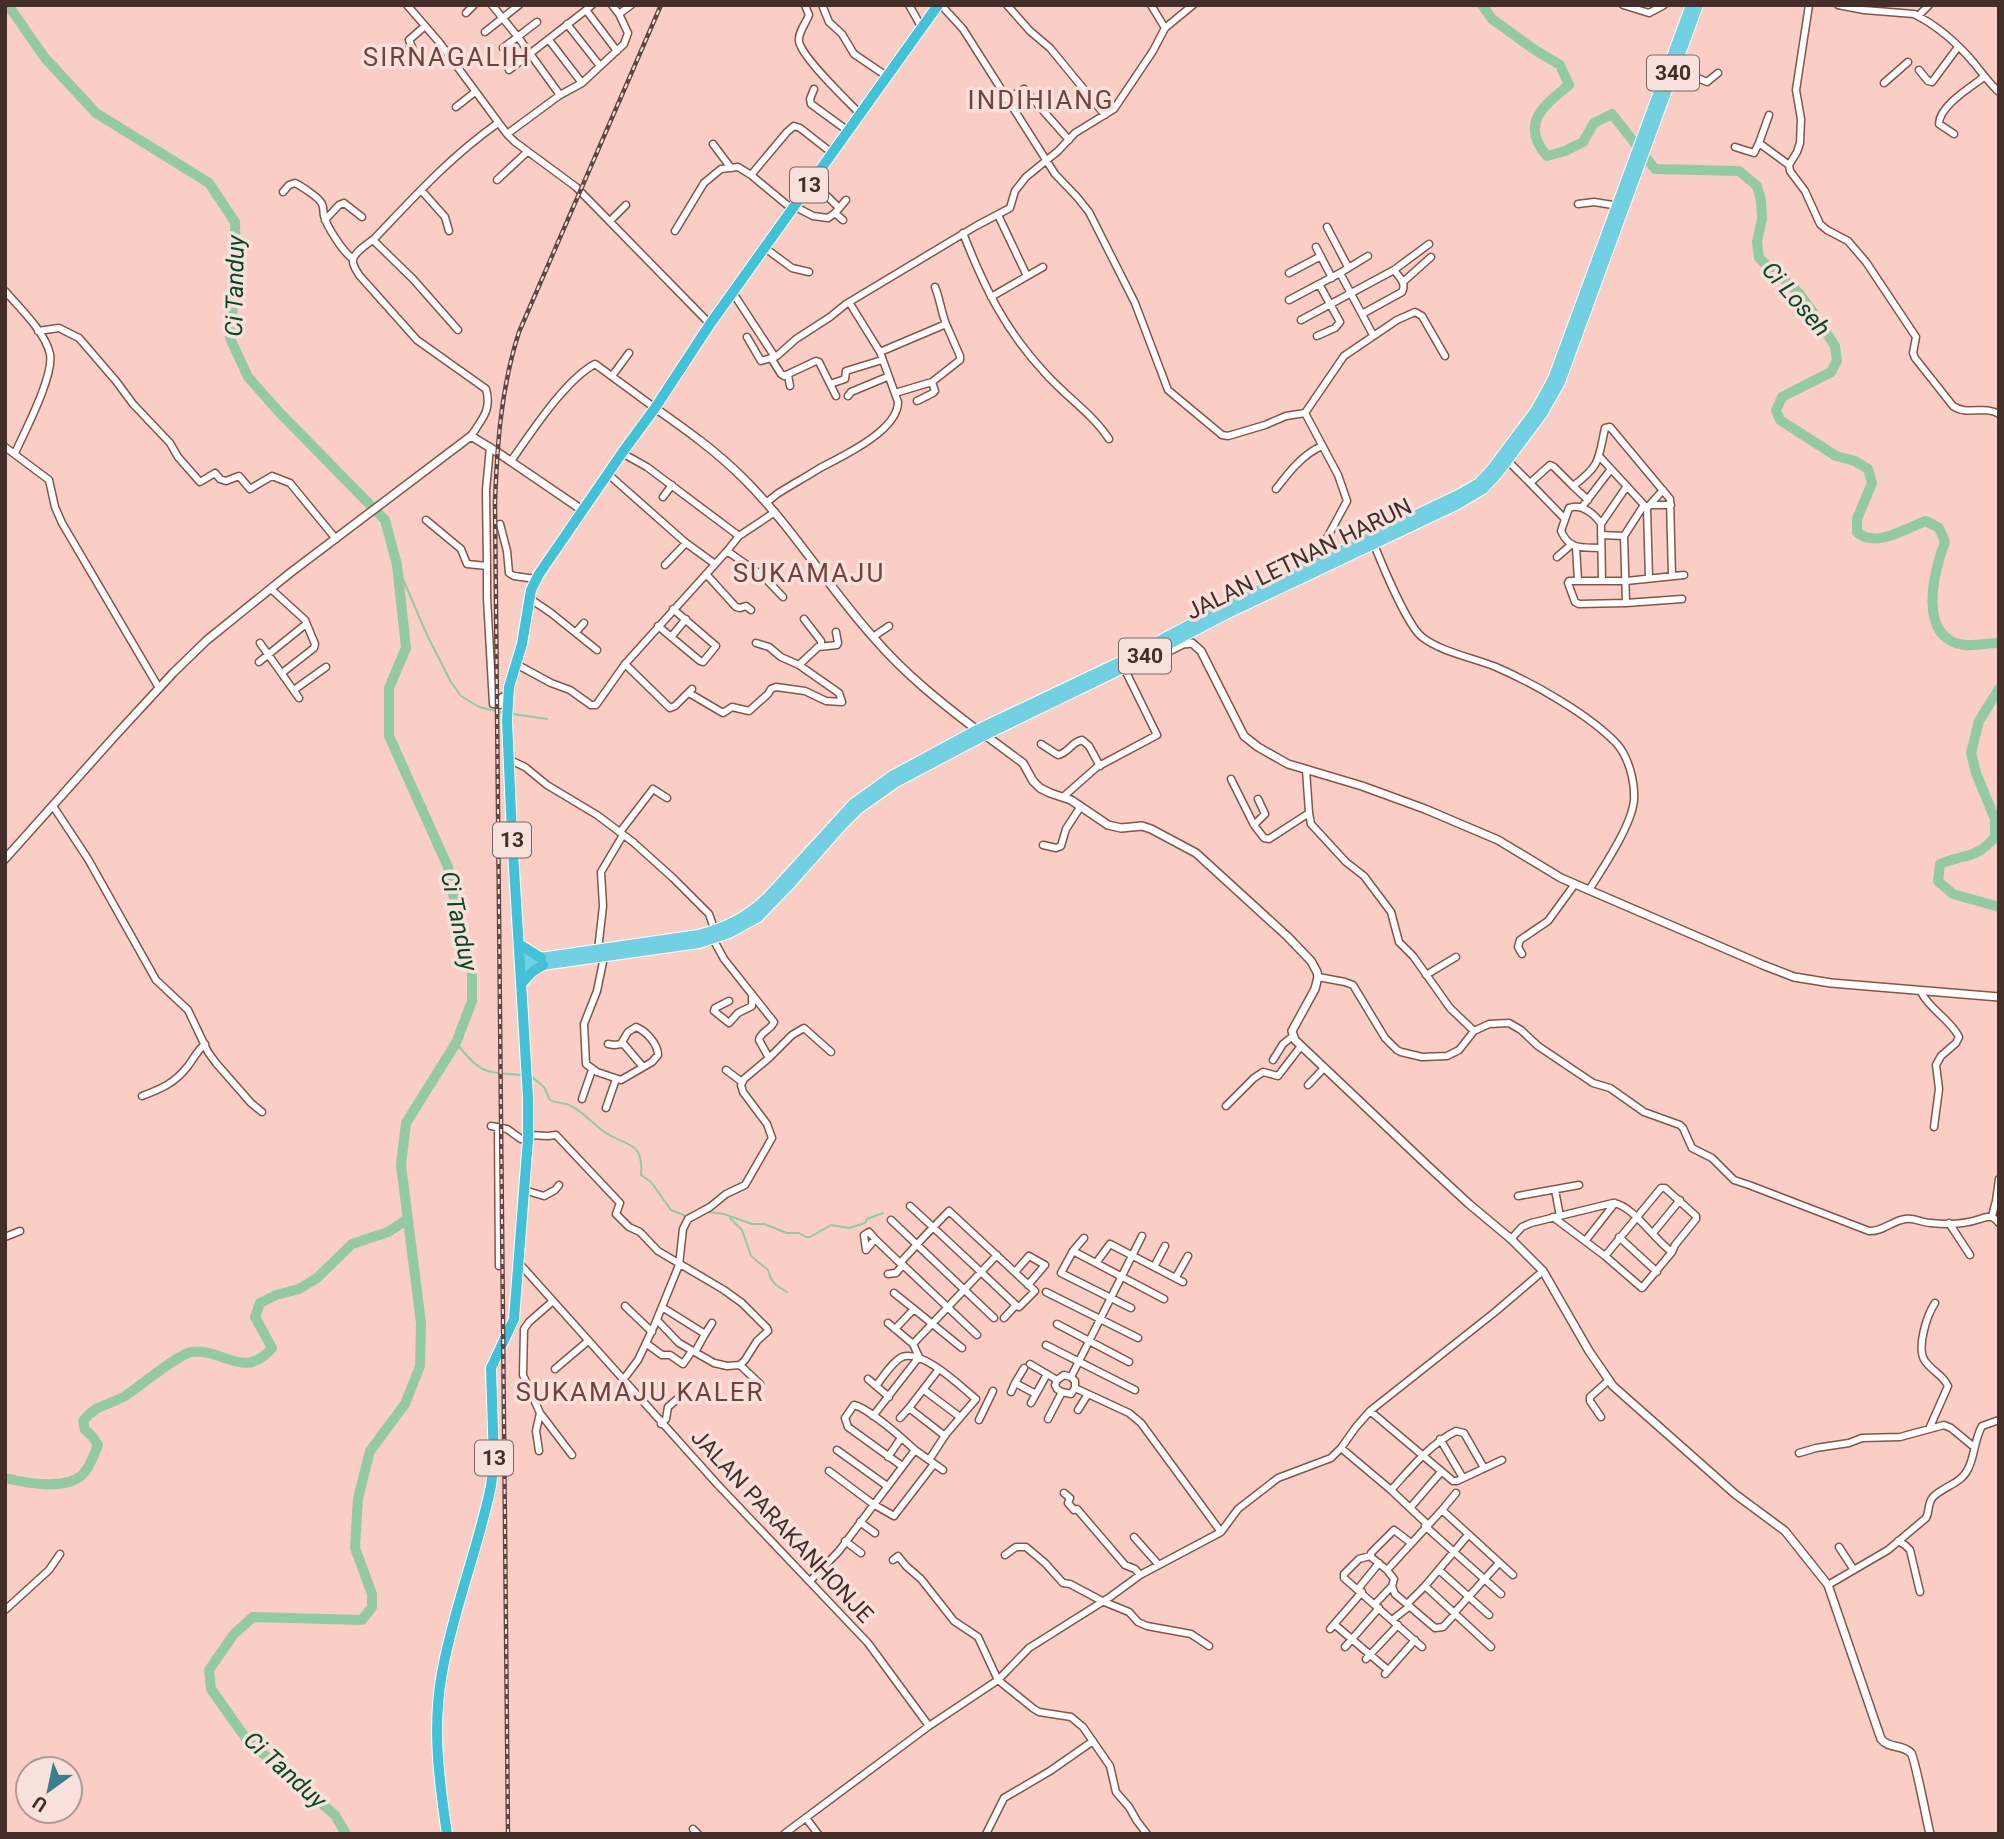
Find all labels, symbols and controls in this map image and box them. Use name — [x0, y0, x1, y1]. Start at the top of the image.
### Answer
district label: SIRNAGALIH — [363, 42, 531, 72]
road number: 340 — [1647, 56, 1699, 90]
district label: INDIHIANG — [968, 85, 1114, 115]
road number: 13 — [790, 168, 828, 202]
water label: Ci Tanduy — [220, 234, 250, 337]
water label: Ci Loseh — [1756, 256, 1836, 342]
street label: JALAN LETNAN HARUN — [1182, 493, 1416, 625]
district label: SUKAMAJU — [733, 558, 885, 588]
road number: 340 — [1119, 638, 1171, 674]
road number: 13 — [493, 822, 531, 858]
water label: Ci Tanduy — [435, 869, 483, 974]
district label: SUKAMAJU KALER — [515, 1377, 765, 1407]
street label: JALAN PARAKANHONJE — [685, 1424, 879, 1628]
road number: 13 — [475, 1440, 513, 1476]
water label: Ci Tanduy — [238, 1726, 333, 1815]
north arrow — [14, 1755, 84, 1825]
text: U — [28, 1791, 52, 1817]

